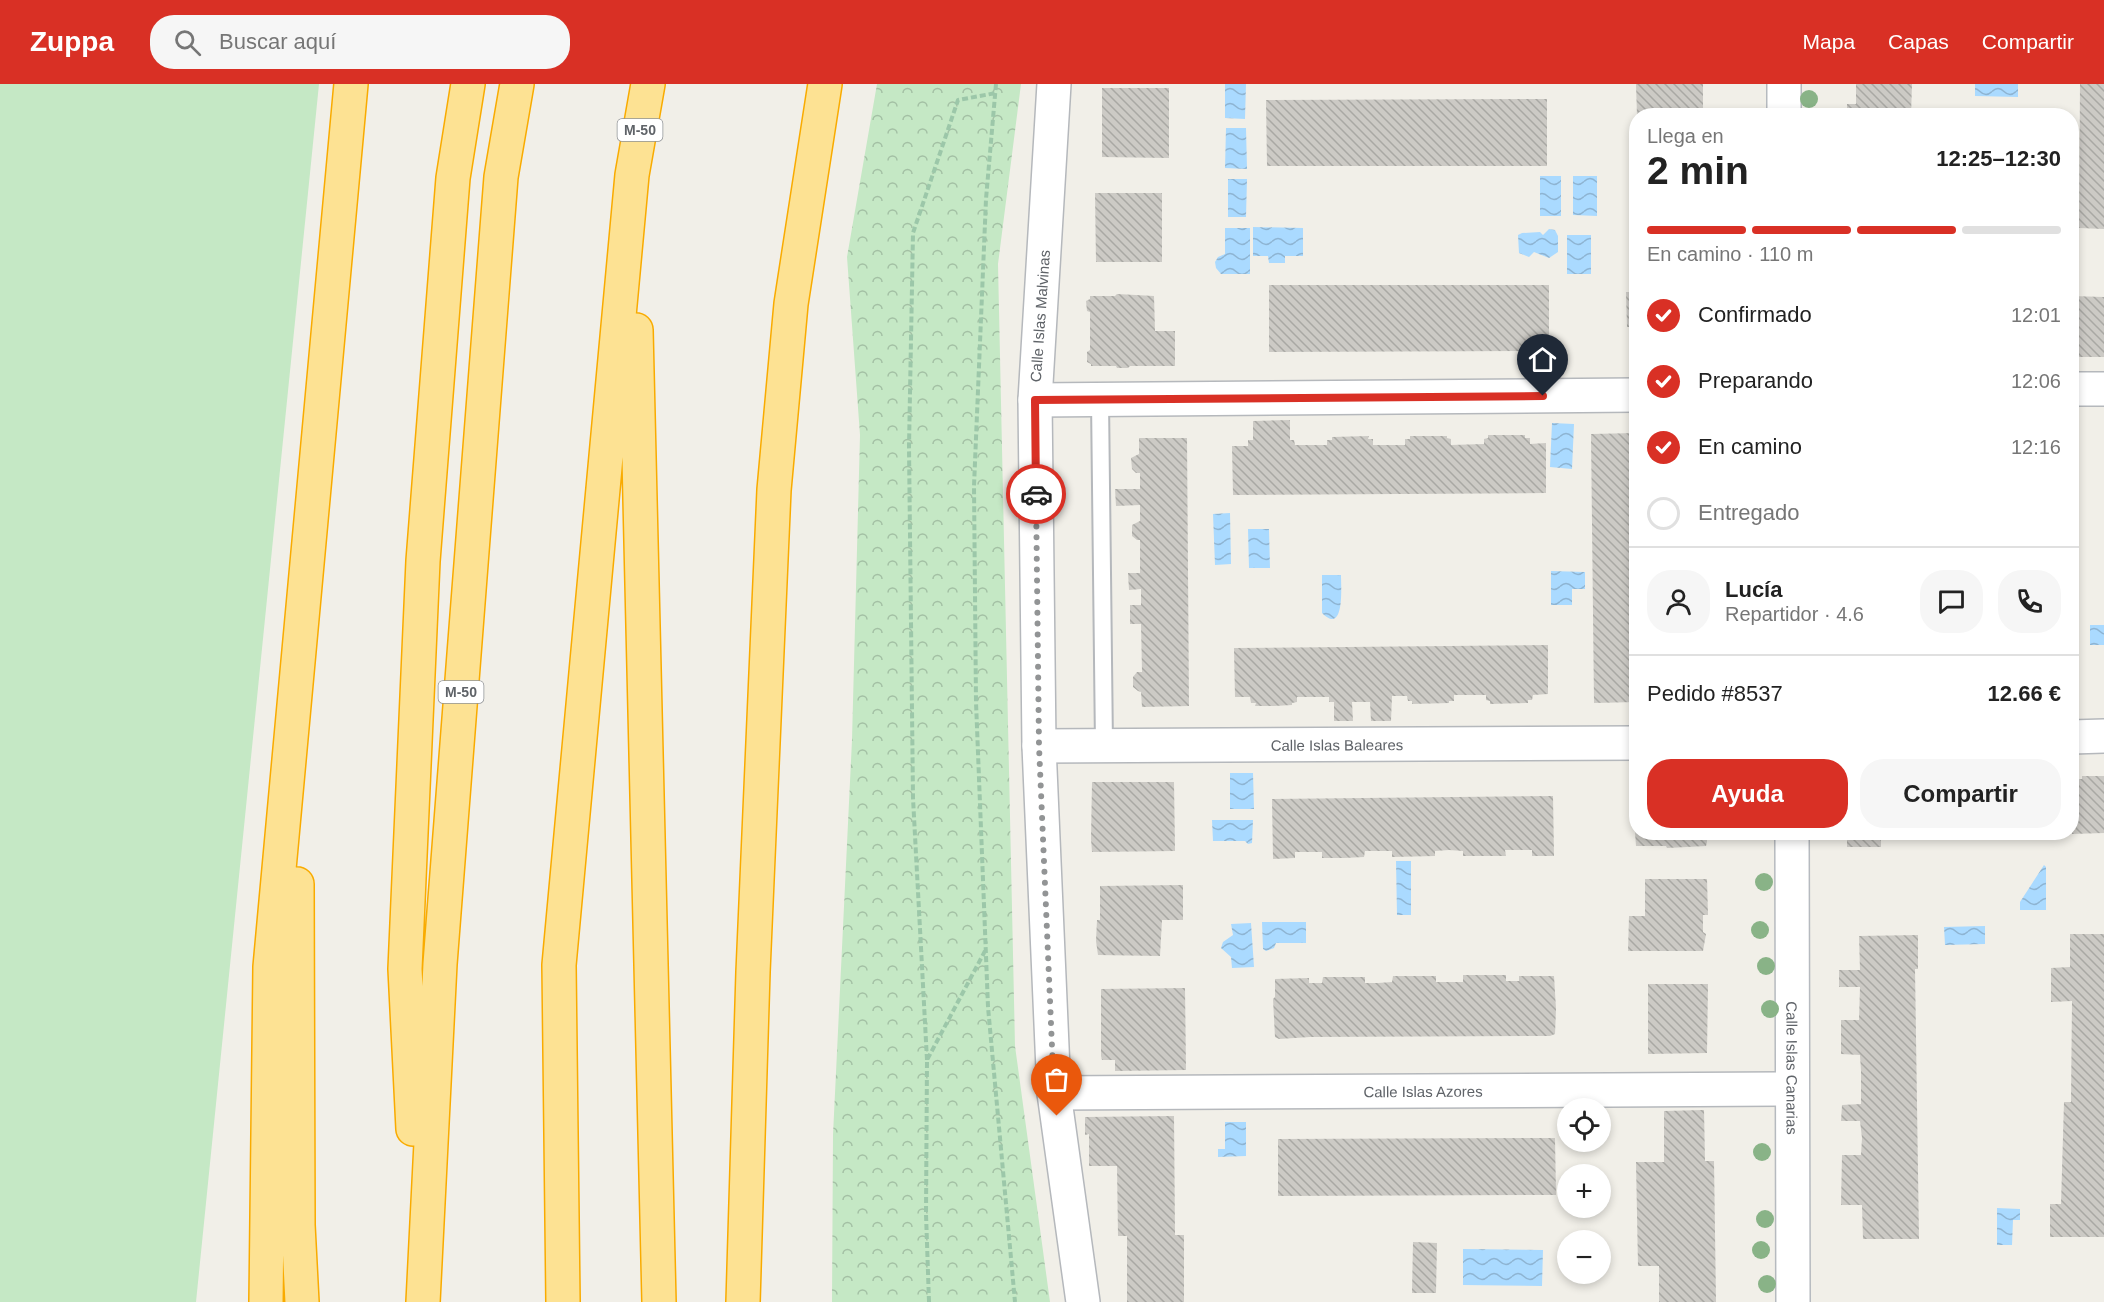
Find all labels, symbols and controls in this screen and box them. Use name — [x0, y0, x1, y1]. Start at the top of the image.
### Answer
search box — [150, 15, 570, 69]
text: Zuppa — [30, 26, 114, 57]
icon: search — [171, 26, 204, 59]
text: Buscar aquí — [219, 29, 336, 54]
text: Mapa — [1803, 30, 1855, 53]
text: Capas — [1888, 30, 1949, 53]
text: Compartir — [1982, 30, 2074, 53]
road number: M-50 — [618, 119, 662, 141]
text: Llega en — [1647, 125, 1724, 147]
text: 12:25–12:30 — [1936, 146, 2061, 171]
text: 2 min — [1647, 149, 1749, 192]
text: En camino · 110 m — [1647, 243, 1813, 265]
street label: Calle Islas Malvinas — [1027, 249, 1053, 383]
icon: check — [1647, 299, 1680, 332]
text: Confirmado — [1698, 302, 1812, 327]
text: 12:01 — [2011, 304, 2061, 326]
pin — [1517, 334, 1568, 396]
icon: home — [1526, 343, 1559, 376]
icon: check — [1647, 365, 1680, 398]
text: Preparando — [1698, 368, 1813, 393]
text: 12:06 — [2011, 370, 2061, 392]
icon: check — [1647, 431, 1680, 464]
text: En camino — [1698, 434, 1802, 459]
text: 12:16 — [2011, 436, 2061, 458]
courier — [1006, 464, 1066, 524]
icon: car — [1020, 478, 1053, 511]
text: Entregado — [1698, 500, 1800, 525]
button: person — [1647, 570, 1710, 633]
button: chat — [1920, 570, 1983, 633]
button: phone — [1998, 570, 2061, 633]
text: Lucía — [1725, 577, 1782, 602]
text: Repartidor · 4.6 — [1725, 603, 1864, 625]
road number: M-50 — [438, 681, 484, 703]
text: Pedido #8537 — [1647, 681, 1783, 706]
text: 12.66 € — [1988, 681, 2061, 706]
street label: Calle Islas Baleares — [1271, 736, 1403, 753]
button: Ayuda — [1647, 759, 1848, 828]
button: Compartir — [1860, 759, 2061, 828]
street label: Calle Islas Canarias — [1784, 1001, 1801, 1135]
pin — [1031, 1054, 1082, 1116]
icon: bag — [1040, 1063, 1073, 1096]
street label: Calle Islas Azores — [1363, 1082, 1483, 1100]
map controls — [1557, 1098, 1611, 1284]
button: locate — [1557, 1098, 1611, 1152]
button: + — [1557, 1164, 1611, 1218]
button: − — [1557, 1230, 1611, 1284]

